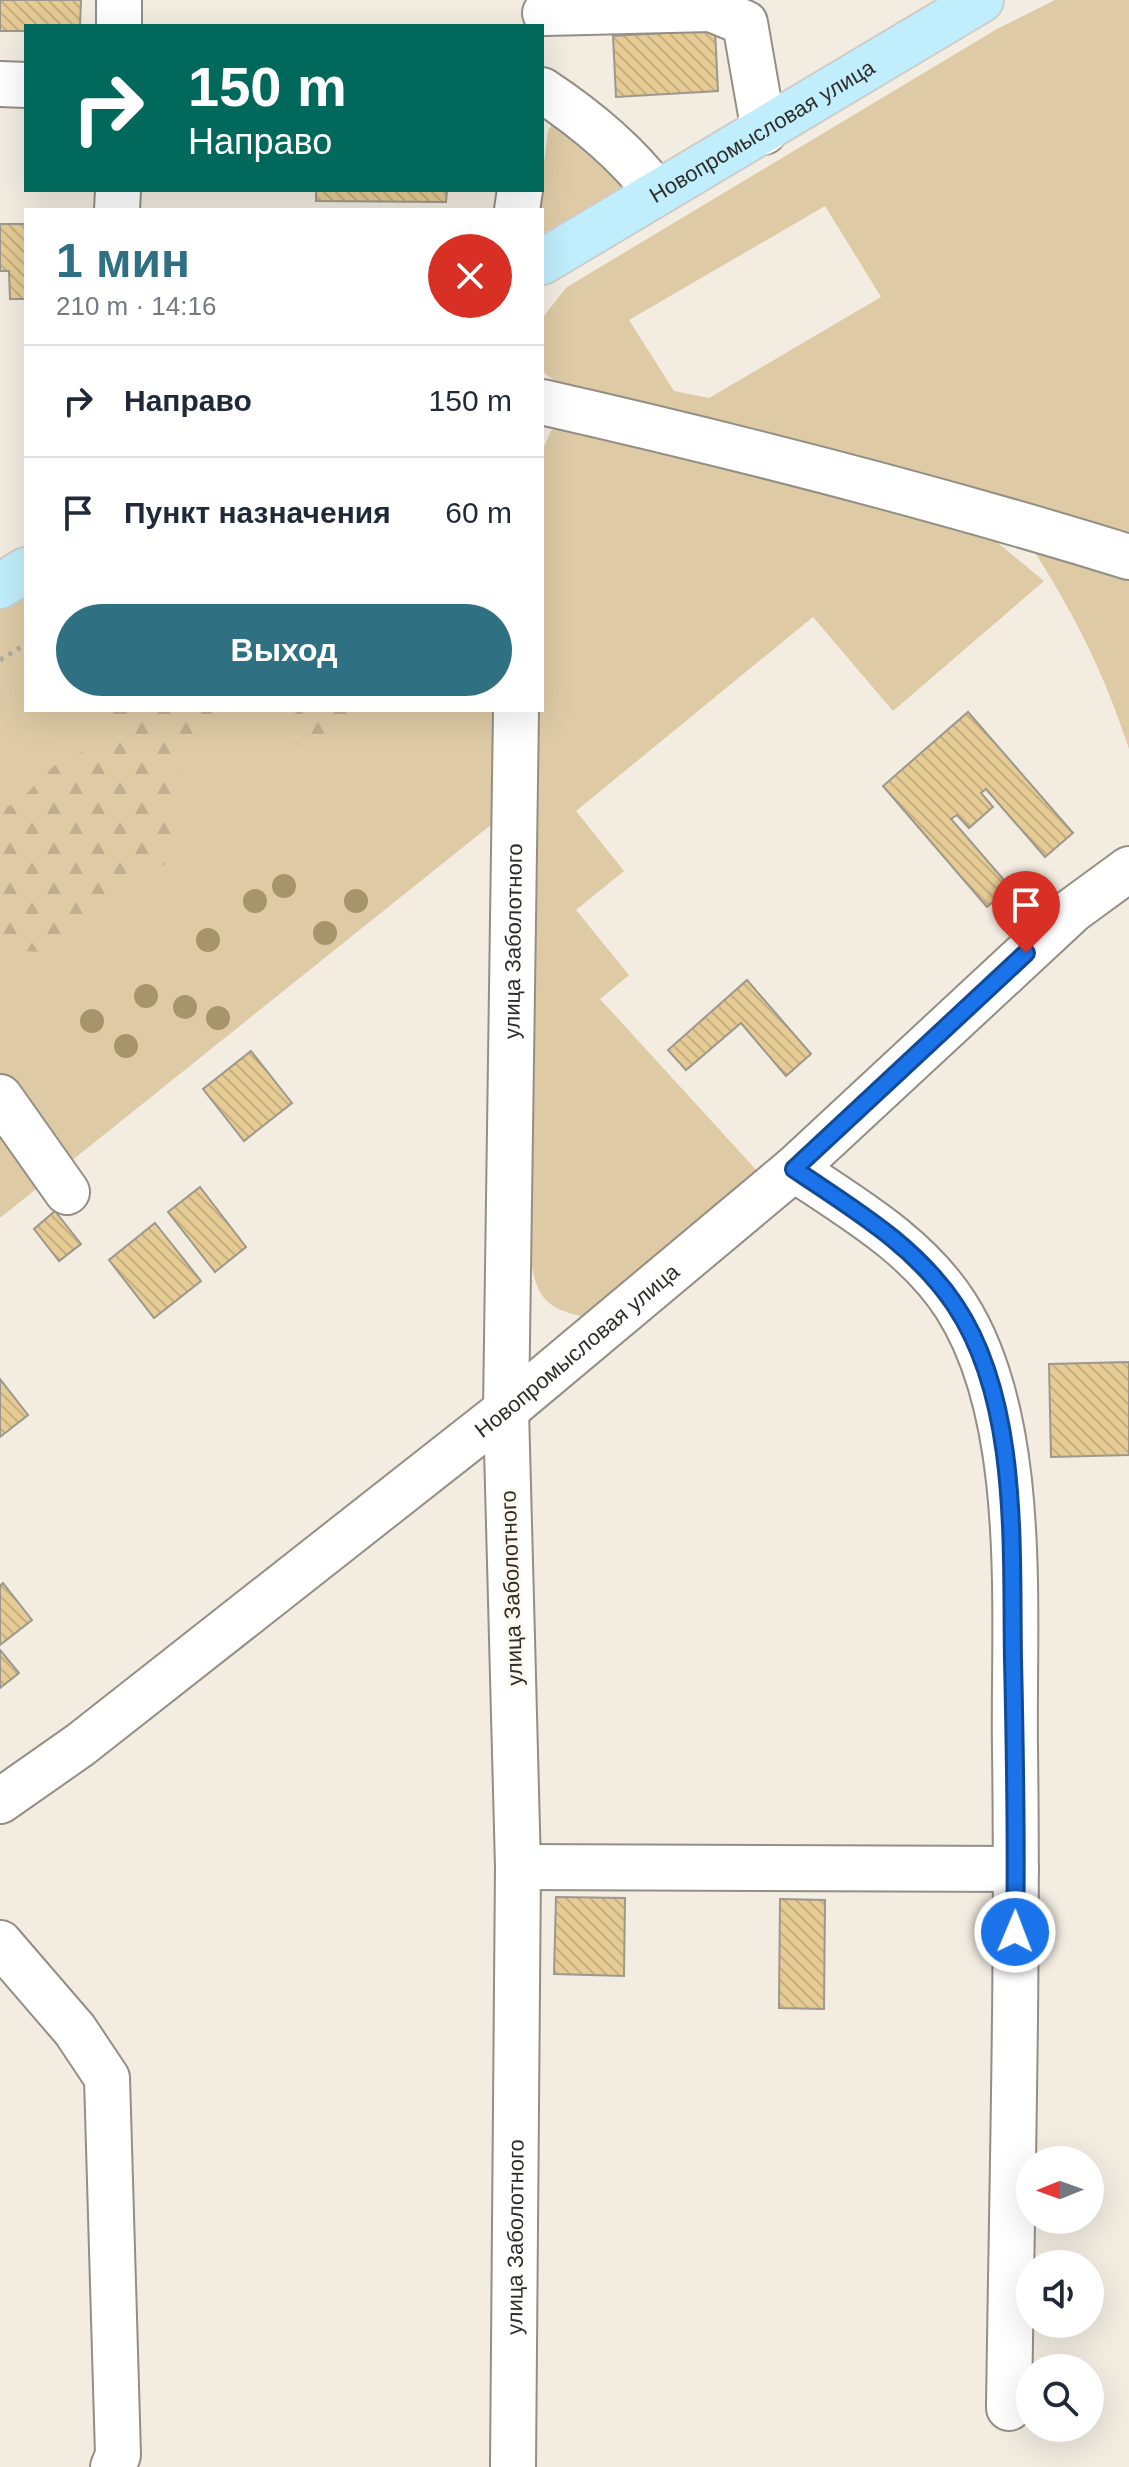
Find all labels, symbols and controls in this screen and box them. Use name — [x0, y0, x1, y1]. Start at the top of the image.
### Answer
street label: Новопромысловая улица — [645, 54, 880, 208]
text: 150 m — [188, 55, 347, 118]
icon: right — [56, 56, 160, 160]
text: Направо — [188, 121, 332, 162]
text: 1 мин — [56, 234, 190, 287]
button: close — [428, 234, 512, 318]
text: 210 m · 14:16 — [56, 291, 216, 321]
icon: right — [56, 379, 100, 423]
text: Направо — [124, 384, 252, 417]
text: 150 m — [429, 384, 512, 417]
icon: arrive — [56, 491, 100, 535]
text: Пункт назначения — [124, 496, 391, 529]
text: 60 m — [445, 496, 512, 529]
button: Выход — [56, 604, 512, 696]
street label: улица Заболотного — [499, 843, 527, 1039]
pin — [992, 871, 1060, 953]
icon: arrive — [1004, 883, 1048, 927]
street label: Новопромысловая улица — [470, 1258, 685, 1443]
street label: улица Заболотного — [496, 1490, 527, 1686]
position arrow — [973, 1890, 1057, 1974]
street label: улица Заболотного — [502, 2139, 529, 2335]
north arrow — [1016, 2146, 1104, 2234]
map controls — [1016, 2146, 1104, 2442]
button: sound — [1016, 2250, 1104, 2338]
button: search — [1016, 2354, 1104, 2442]

